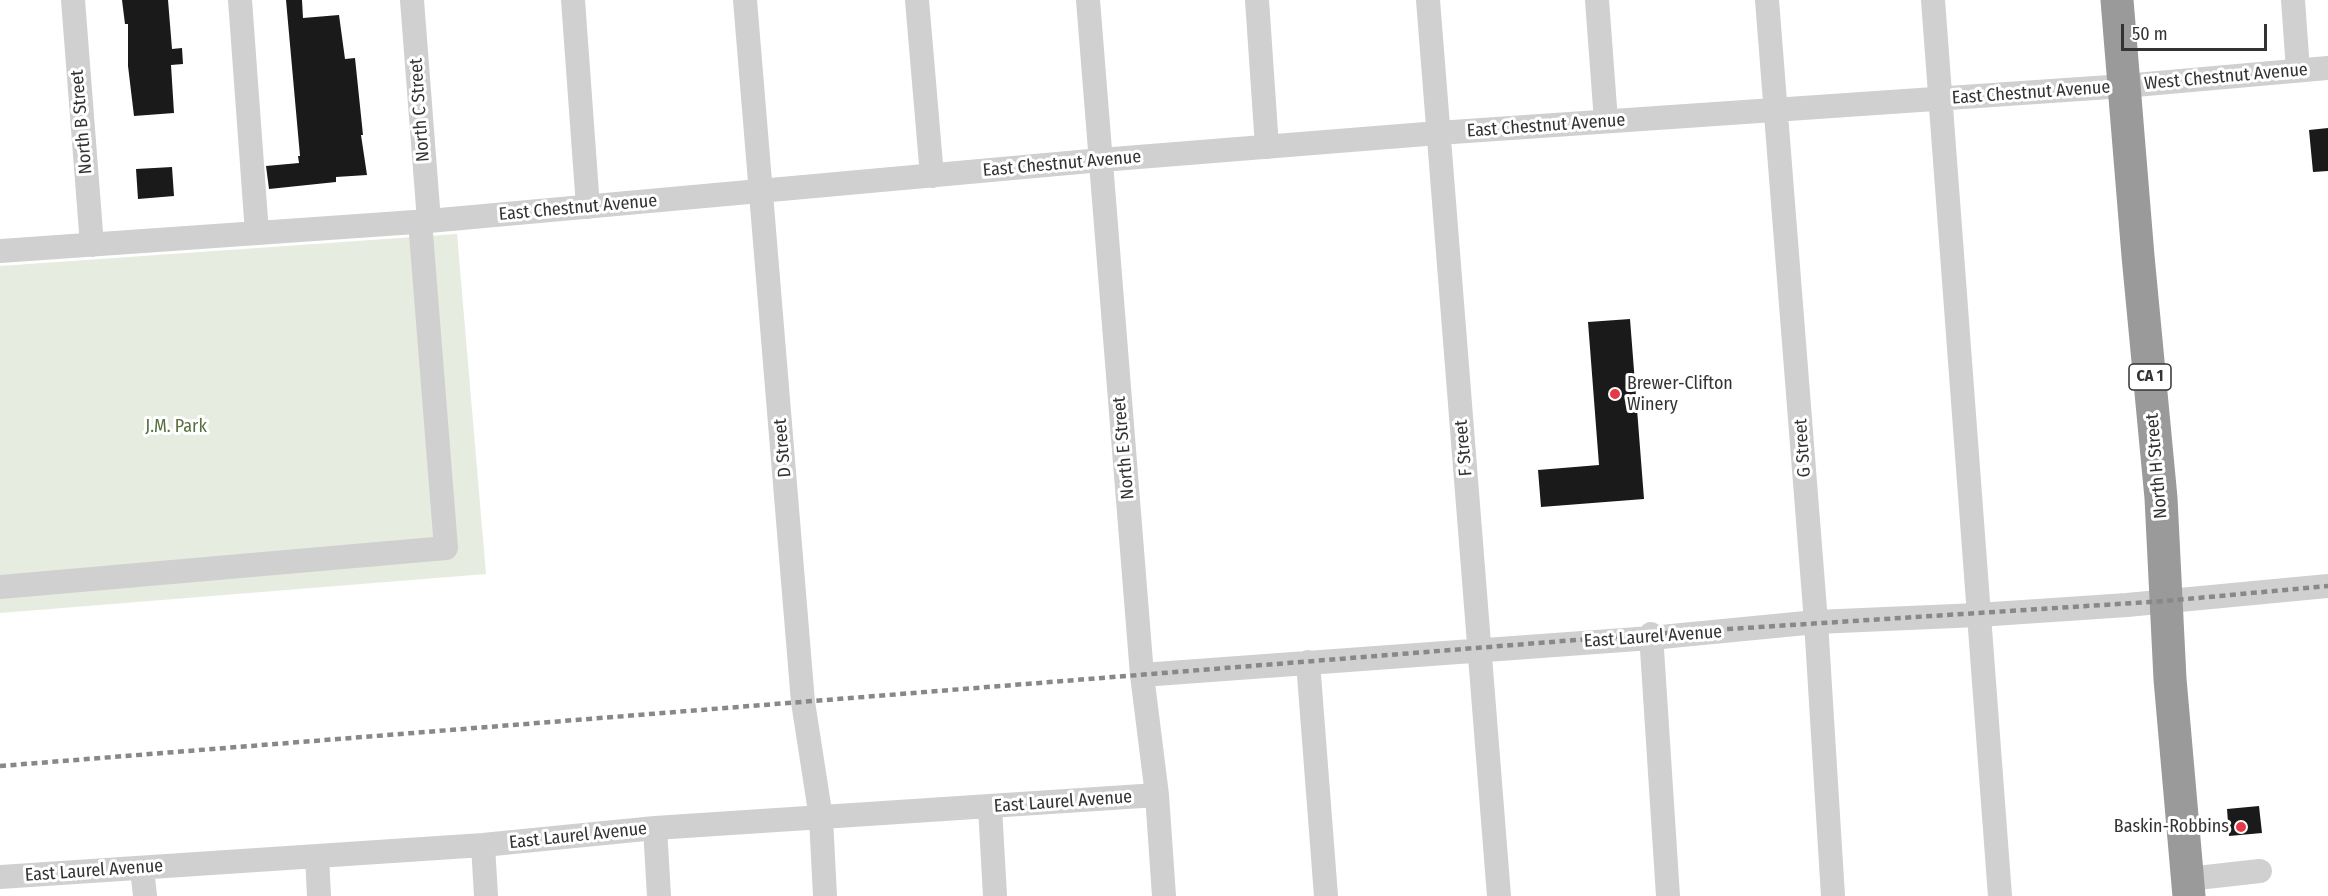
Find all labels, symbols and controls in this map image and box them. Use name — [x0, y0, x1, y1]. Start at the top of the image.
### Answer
scale bar — [2124, 12, 2270, 50]
text: 50 m — [2132, 23, 2168, 45]
street label: North C Street — [406, 57, 434, 163]
street label: West Chestnut Avenue — [2143, 59, 2309, 95]
street label: North B Street — [67, 69, 97, 175]
street label: East Chestnut Avenue — [1951, 77, 2111, 109]
street label: East Chestnut Avenue — [1466, 110, 1626, 142]
street label: East Chestnut Avenue — [982, 146, 1142, 182]
street label: East Chestnut Avenue — [498, 190, 658, 226]
road number: CA 1 — [2129, 364, 2171, 390]
place label: Brewer-Clifton Winery — [1627, 373, 1733, 416]
marker: Brewer-Clifton Winery — [1608, 387, 1622, 401]
street label: North E Street — [1109, 396, 1139, 500]
street label: North H Street — [2142, 412, 2172, 520]
park label: J.M. Park — [145, 416, 207, 438]
street label: D Street — [770, 418, 796, 478]
street label: G Street — [1790, 418, 1816, 478]
street label: F Street — [1451, 419, 1477, 477]
street label: East Laurel Avenue — [1583, 621, 1723, 653]
street label: East Laurel Avenue — [993, 786, 1133, 818]
place label: Baskin-Robbins — [2114, 816, 2229, 838]
street label: East Laurel Avenue — [508, 818, 648, 854]
marker: Baskin-Robbins — [2234, 820, 2248, 834]
street label: East Laurel Avenue — [24, 855, 164, 887]

